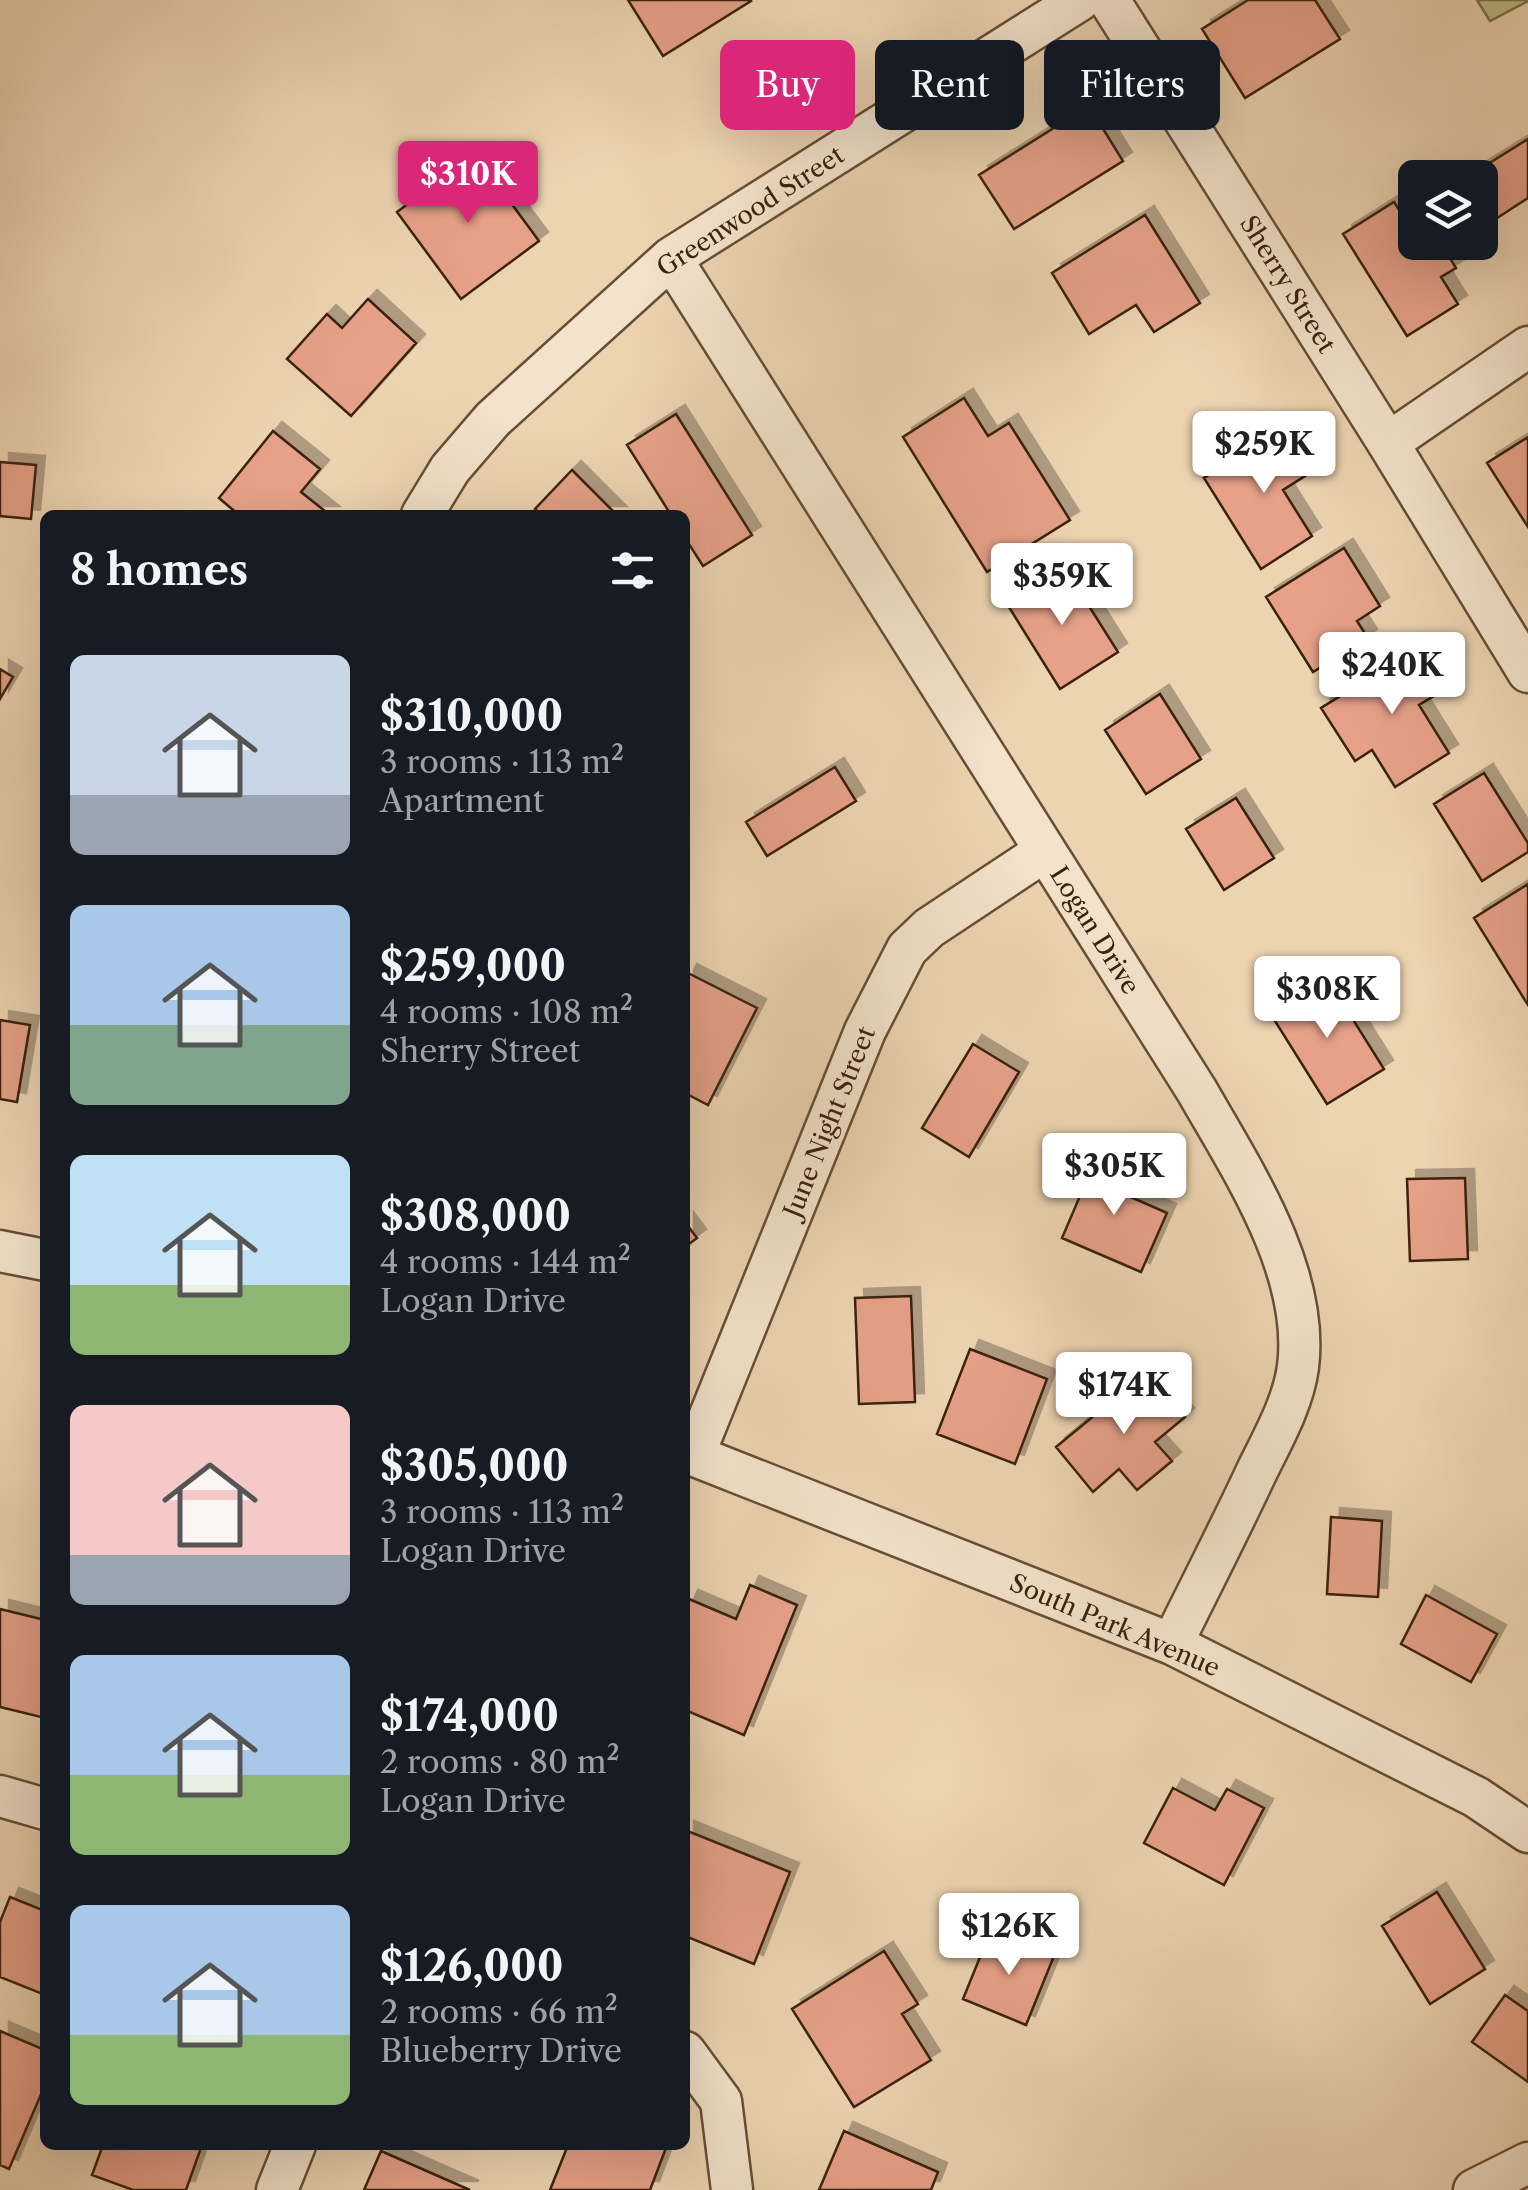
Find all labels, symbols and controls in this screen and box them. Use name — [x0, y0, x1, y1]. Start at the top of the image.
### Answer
chip: Buy — [720, 40, 855, 130]
chip: Rent — [875, 40, 1024, 130]
chip: Filters — [1044, 40, 1220, 130]
street label: Greenwood Street — [651, 139, 850, 283]
pin: $310K — [398, 141, 538, 226]
text: $310K — [420, 154, 516, 193]
map controls — [1398, 160, 1498, 260]
button: layers — [1398, 160, 1498, 260]
street label: Sherry Street — [1233, 210, 1342, 359]
pin: $259K — [1194, 411, 1334, 496]
text: $259K — [1214, 424, 1314, 463]
icon: filters — [605, 543, 660, 598]
pin: $359K — [992, 543, 1132, 628]
text: 8 homes — [70, 544, 248, 596]
text: $359K — [1013, 556, 1111, 595]
pin: $240K — [1322, 632, 1462, 717]
text: $240K — [1341, 645, 1443, 684]
text: $310,000 — [380, 690, 563, 742]
icon: home — [150, 695, 270, 815]
text: 3 rooms · 113 m² — [380, 742, 624, 781]
text: Apartment — [380, 781, 544, 820]
street label: Logan Drive — [1043, 860, 1146, 1000]
text: $259,000 — [380, 940, 566, 992]
icon: home — [150, 945, 270, 1065]
pin: $308K — [1257, 956, 1397, 1041]
text: $308K — [1276, 969, 1378, 1008]
text: 4 rooms · 108 m² — [380, 992, 633, 1031]
street label: June Night Street — [775, 1022, 882, 1226]
text: Sherry Street — [380, 1031, 580, 1070]
pin: $305K — [1044, 1133, 1184, 1218]
text: $305K — [1064, 1146, 1164, 1185]
text: $308,000 — [380, 1190, 571, 1242]
icon: home — [150, 1195, 270, 1315]
text: 4 rooms · 144 m² — [380, 1242, 631, 1281]
text: Logan Drive — [380, 1281, 566, 1320]
pin: $174K — [1054, 1352, 1194, 1437]
text: $174K — [1078, 1365, 1170, 1404]
text: $305,000 — [380, 1440, 568, 1492]
icon: home — [150, 1445, 270, 1565]
text: 3 rooms · 113 m² — [380, 1492, 624, 1531]
text: Logan Drive — [380, 1531, 566, 1570]
street label: South Park Avenue — [1005, 1567, 1224, 1684]
text: $174,000 — [380, 1690, 559, 1742]
icon: home — [150, 1695, 270, 1815]
text: 2 rooms · 80 m² — [380, 1742, 620, 1781]
text: Logan Drive — [380, 1781, 566, 1820]
pin: $126K — [939, 1893, 1079, 1978]
text: $126K — [961, 1906, 1057, 1945]
text: $126,000 — [380, 1940, 564, 1992]
icon: home — [150, 1945, 270, 2065]
text: 2 rooms · 66 m² — [380, 1992, 618, 2031]
text: Blueberry Drive — [380, 2031, 622, 2070]

